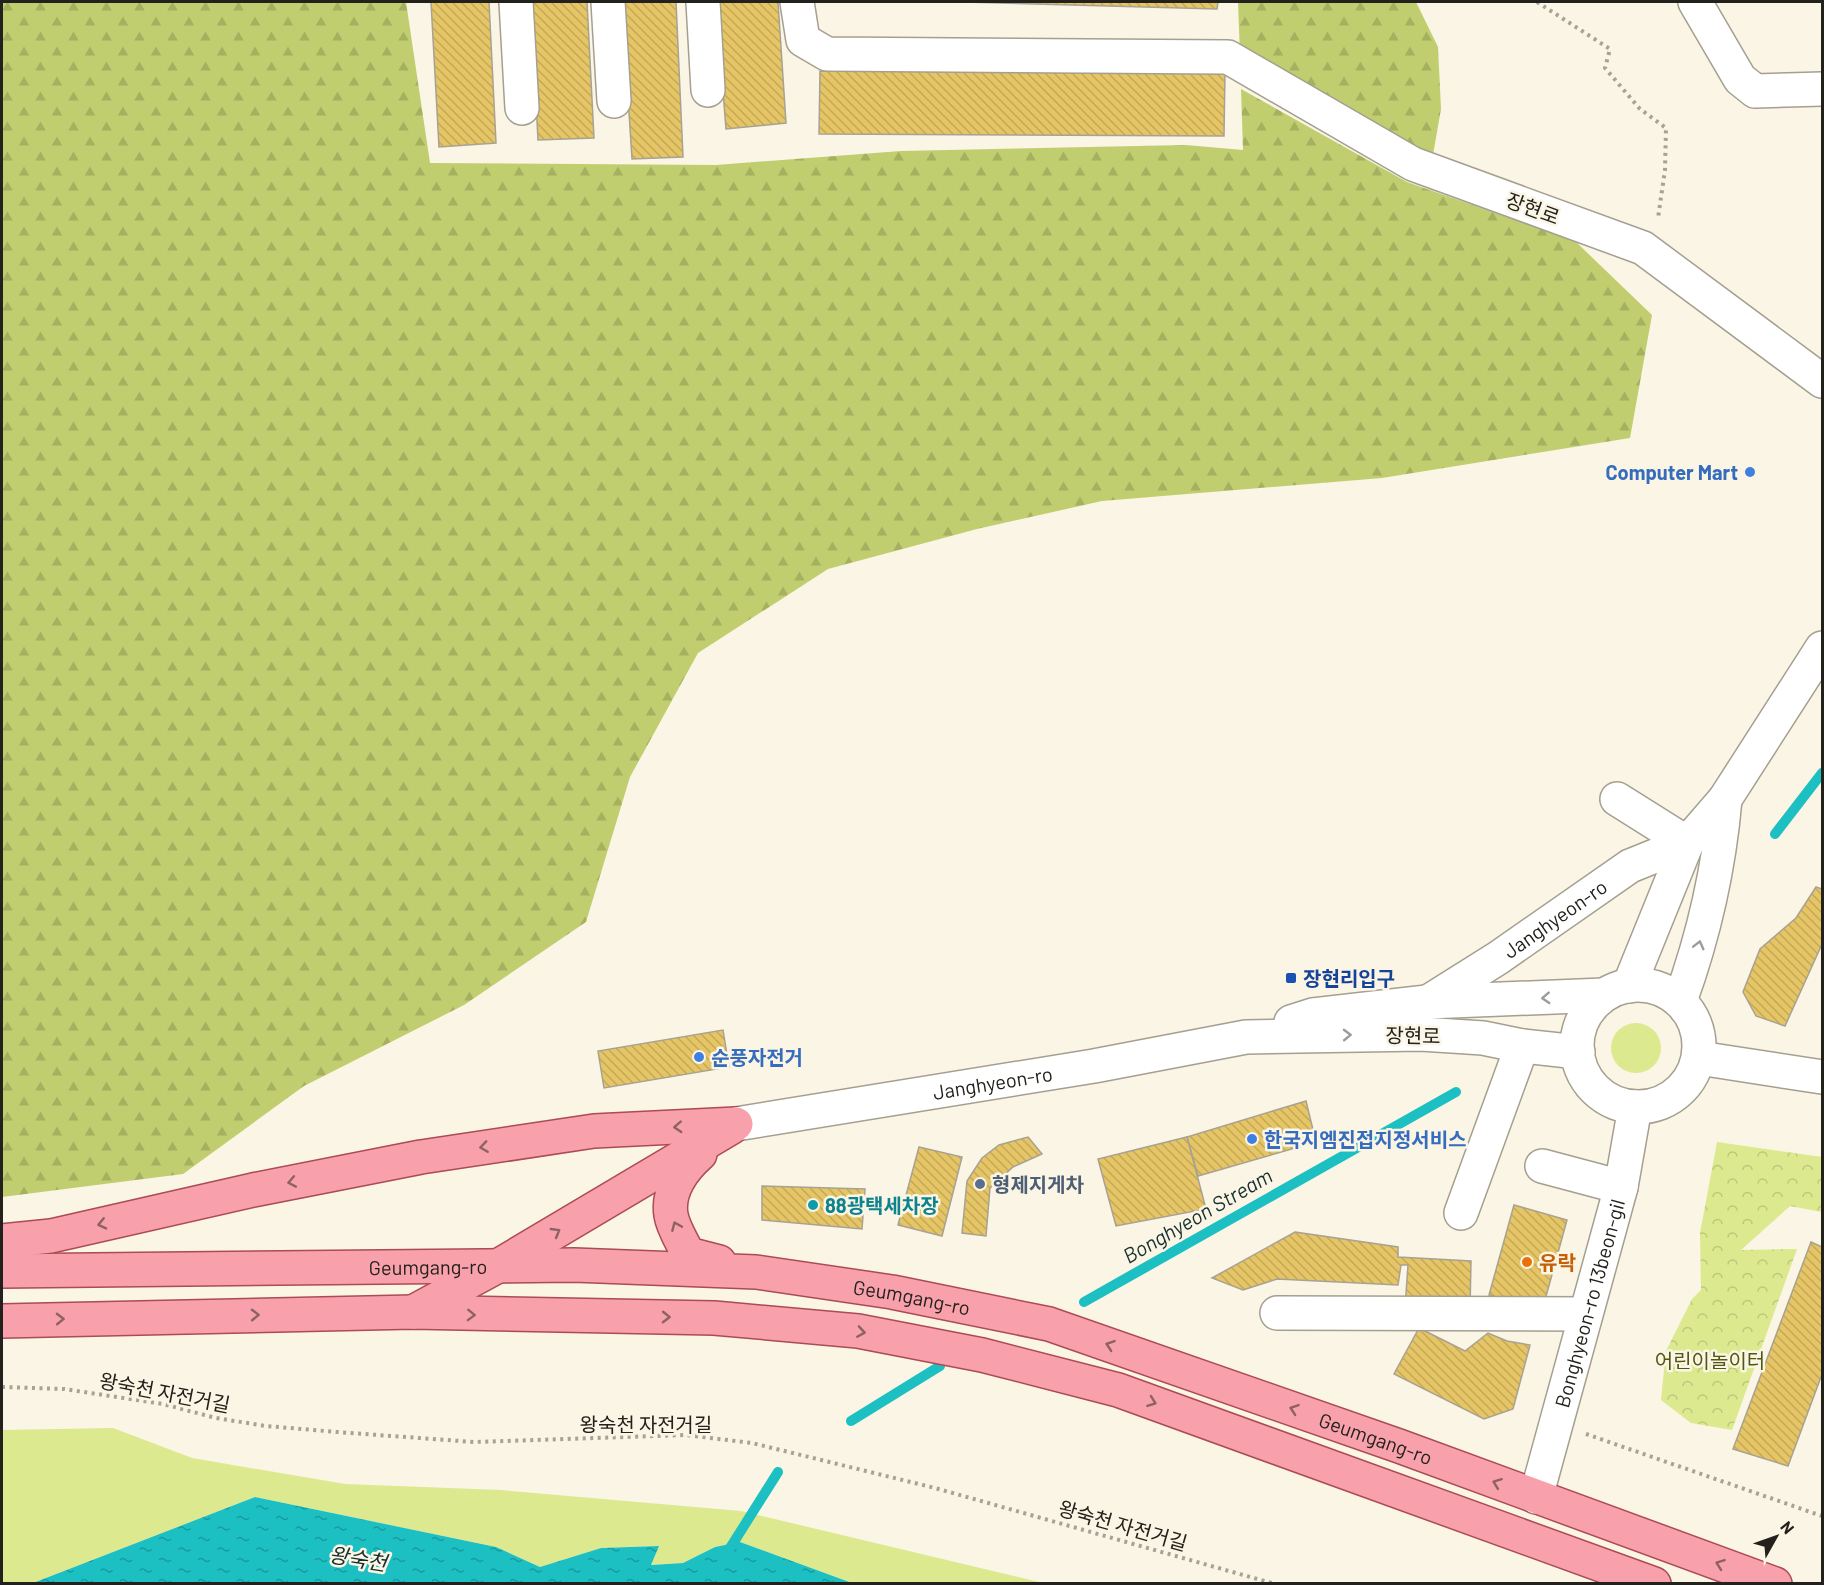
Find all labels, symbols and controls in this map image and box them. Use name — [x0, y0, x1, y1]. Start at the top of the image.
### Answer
street label: 장현로 — [1503, 187, 1563, 229]
place label: Computer Mart — [1605, 460, 1738, 484]
marker: Computer Mart — [1743, 465, 1757, 479]
street label: Janghyeon-ro — [1498, 874, 1611, 963]
one-way arrow — [1691, 941, 1704, 951]
place label: 장현리입구 — [1303, 966, 1395, 990]
marker: 장현리입구 — [1284, 971, 1298, 985]
one-way arrow — [1542, 991, 1551, 1004]
street label: 장현로 — [1385, 1023, 1441, 1047]
one-way arrow — [1342, 1029, 1351, 1042]
place label: 순풍자전거 — [711, 1045, 803, 1069]
marker: 순풍자전거 — [692, 1050, 706, 1064]
street label: Janghyeon-ro — [931, 1061, 1054, 1104]
one-way arrow — [673, 1121, 682, 1134]
place label: 한국지엠진접지정서비스 — [1264, 1127, 1466, 1151]
marker: 한국지엠진접지정서비스 — [1245, 1132, 1259, 1146]
one-way arrow — [479, 1141, 489, 1153]
water label: Bonghyeon Stream — [1118, 1162, 1276, 1268]
place label: 형제지게차 — [992, 1172, 1085, 1196]
one-way arrow — [287, 1175, 297, 1188]
marker: 형제지게차 — [973, 1177, 987, 1191]
place label: 88광택세차장 — [825, 1193, 939, 1217]
street label: Bonghyeon-ro 13beon-gil — [1549, 1196, 1629, 1410]
marker: 88광택세차장 — [806, 1198, 820, 1212]
one-way arrow — [97, 1217, 107, 1230]
one-way arrow — [671, 1222, 683, 1233]
one-way arrow — [550, 1228, 560, 1239]
place label: 유락 — [1539, 1250, 1576, 1274]
street label: Geumgang-ro — [369, 1254, 487, 1279]
marker: 유락 — [1520, 1255, 1534, 1269]
street label: Geumgang-ro — [852, 1274, 972, 1320]
one-way arrow — [467, 1308, 476, 1321]
one-way arrow — [250, 1309, 259, 1321]
one-way arrow — [662, 1311, 671, 1323]
one-way arrow — [55, 1313, 64, 1326]
one-way arrow — [856, 1325, 865, 1337]
one-way arrow — [1105, 1340, 1116, 1353]
park label: 어린이놀이터 — [1655, 1348, 1765, 1372]
street label: 왕숙천 자전거길 — [98, 1368, 232, 1416]
one-way arrow — [1146, 1395, 1157, 1408]
one-way arrow — [1289, 1404, 1300, 1417]
street label: Geumgang-ro — [1316, 1407, 1436, 1469]
street label: 왕숙천 자전거길 — [580, 1412, 712, 1436]
one-way arrow — [1493, 1477, 1503, 1490]
street label: 왕숙천 자전거길 — [1056, 1495, 1190, 1555]
north arrow — [1746, 1507, 1806, 1567]
text: N — [1777, 1517, 1799, 1537]
water label: 왕숙천 — [327, 1541, 391, 1575]
one-way arrow — [1715, 1559, 1726, 1571]

